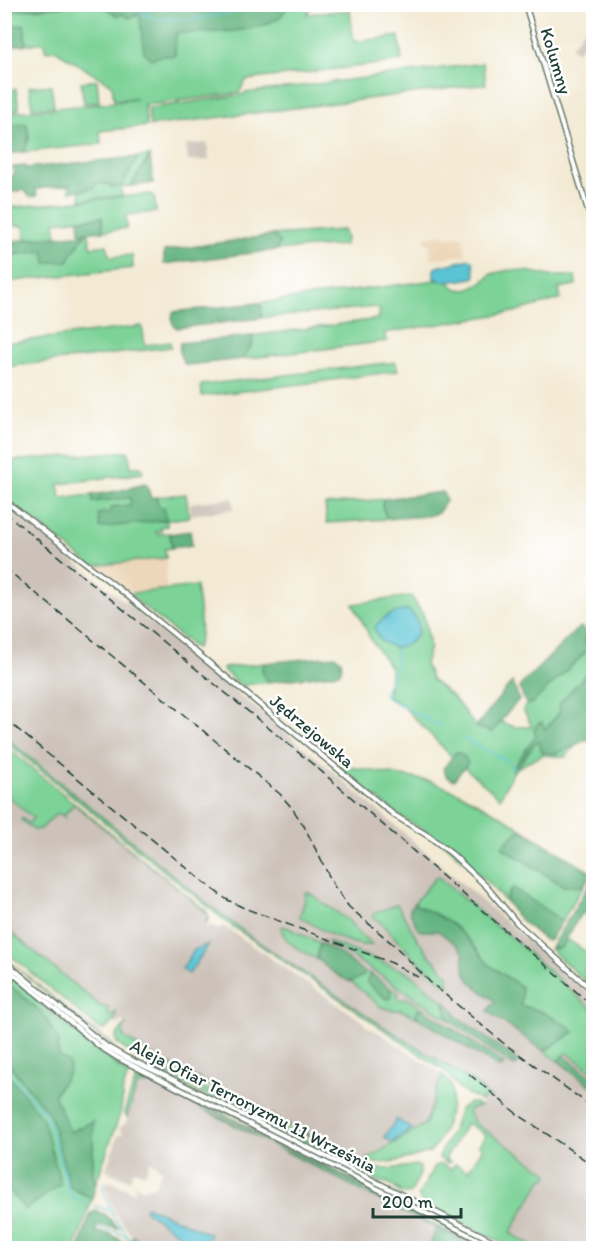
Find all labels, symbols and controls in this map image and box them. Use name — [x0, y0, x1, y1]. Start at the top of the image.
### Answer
street label: Kolumny — [535, 25, 577, 98]
street label: Jędrzejowska — [265, 689, 359, 773]
street label: Aleja Ofiar Terroryzmu 11 Września — [127, 1034, 380, 1178]
scale bar — [373, 1181, 462, 1219]
text: 200 m — [382, 1191, 433, 1213]

